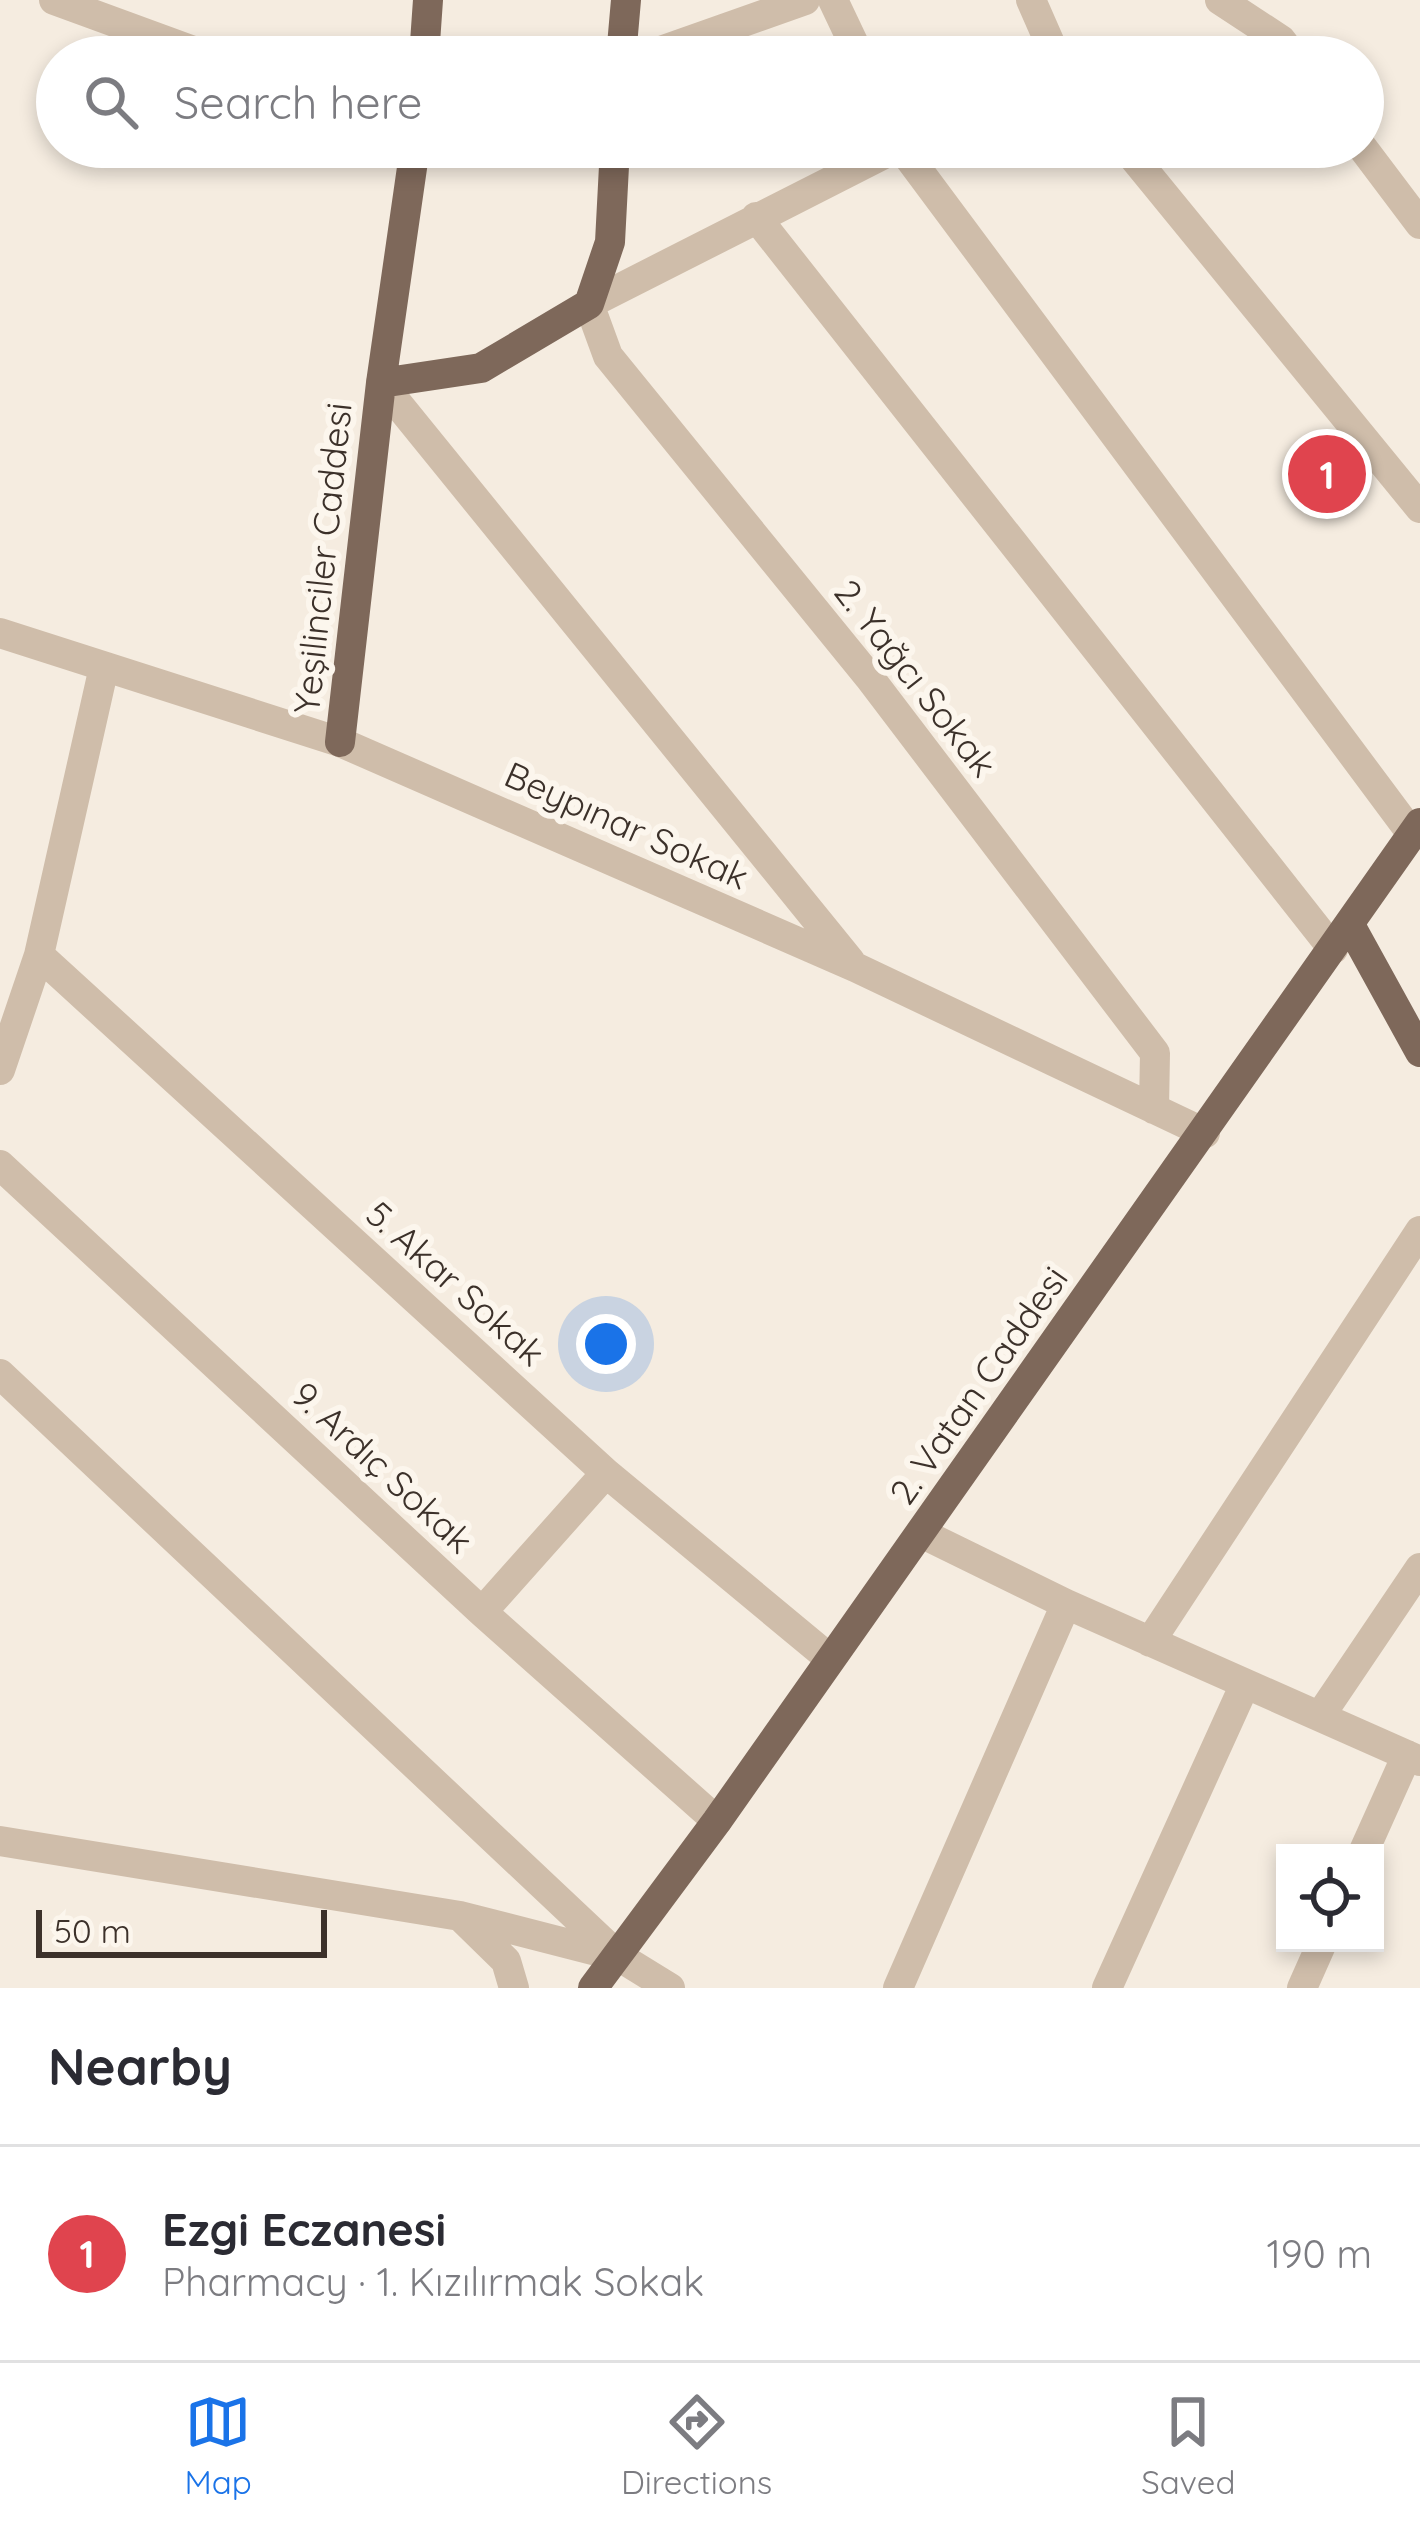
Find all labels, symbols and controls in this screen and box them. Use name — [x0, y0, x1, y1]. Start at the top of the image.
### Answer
search box — [36, 36, 1384, 168]
icon: search — [78, 69, 144, 135]
text: Search here — [174, 74, 422, 130]
street label: Yeşilinciler Caddesi — [283, 400, 361, 716]
pin: 1 — [1288, 429, 1366, 519]
street label: 2. Yağcı Sokak — [825, 570, 1007, 786]
street label: Beypınar Sokak — [498, 751, 756, 899]
street label: 5. Akar Sokak — [357, 1191, 555, 1375]
street label: 2. Vatan Caddesi — [879, 1257, 1077, 1513]
your location — [576, 1314, 636, 1374]
street label: 9. Ardıç Sokak — [283, 1372, 483, 1562]
map controls — [1276, 1844, 1384, 1952]
button: locate — [1276, 1844, 1384, 1952]
scale bar — [36, 1904, 327, 1957]
text: 50 m — [54, 1910, 131, 1951]
text: Nearby — [48, 2034, 232, 2098]
text: Ezgi Eczanesi — [162, 2201, 446, 2257]
text: 1 — [79, 2229, 95, 2278]
text: 190 m — [1266, 2229, 1372, 2278]
text: Pharmacy · 1. Kızılırmak Sokak — [162, 2257, 704, 2306]
tab: Map — [185, 2389, 252, 2502]
tab: Directions — [621, 2389, 772, 2502]
tab: Saved — [1141, 2389, 1235, 2502]

